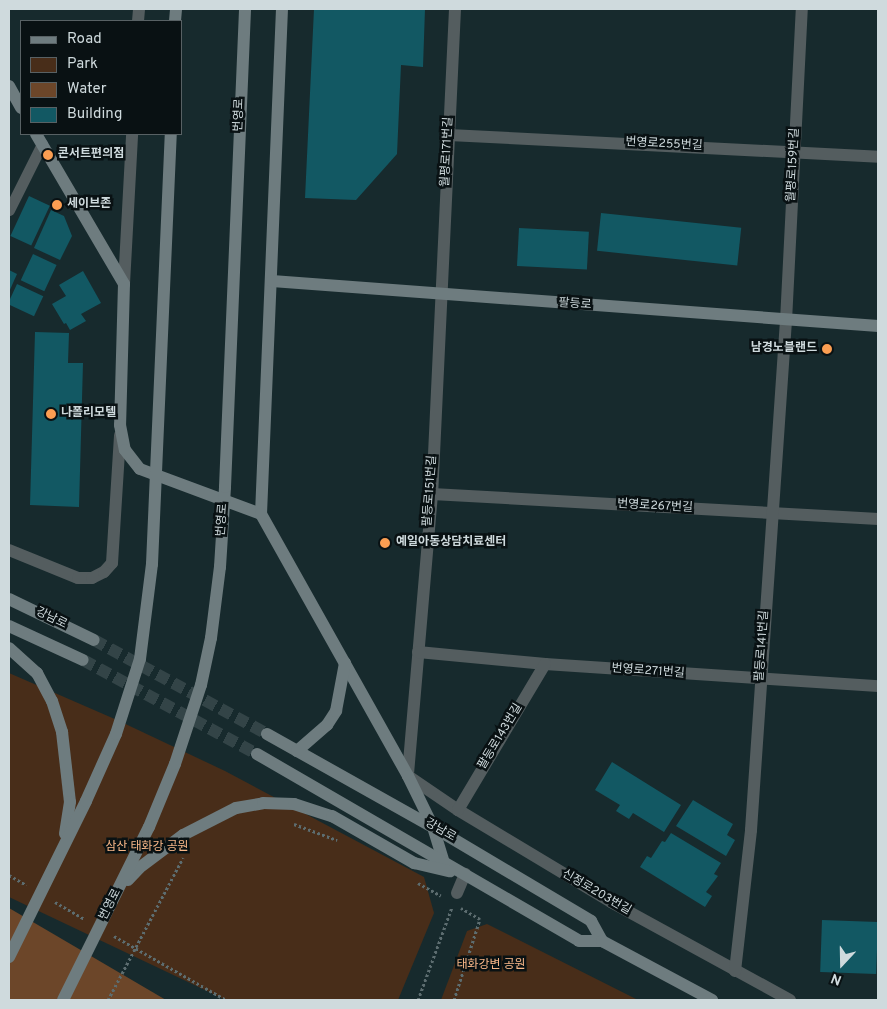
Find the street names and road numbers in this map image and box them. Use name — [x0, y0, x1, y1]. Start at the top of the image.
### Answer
street label: 번영로 — [232, 98, 248, 132]
street label: 월평로171번길 — [439, 116, 457, 188]
street label: 월평로159번길 — [785, 128, 803, 202]
street label: 번영로255번길 — [625, 136, 703, 154]
street label: 팔등로 — [558, 297, 592, 313]
street label: 팔등로151번길 — [421, 455, 441, 527]
street label: 번영로267번길 — [617, 498, 693, 516]
street label: 번영로 — [215, 503, 231, 537]
street label: 강남로 — [33, 605, 69, 633]
street label: 팔등로141번길 — [753, 610, 773, 682]
street label: 번영로271번길 — [611, 662, 685, 682]
street label: 팔등로143번길 — [476, 702, 526, 772]
street label: 강남로 — [422, 816, 458, 846]
street label: 신정로203번길 — [559, 867, 633, 919]
street label: 번영로 — [97, 887, 125, 923]

